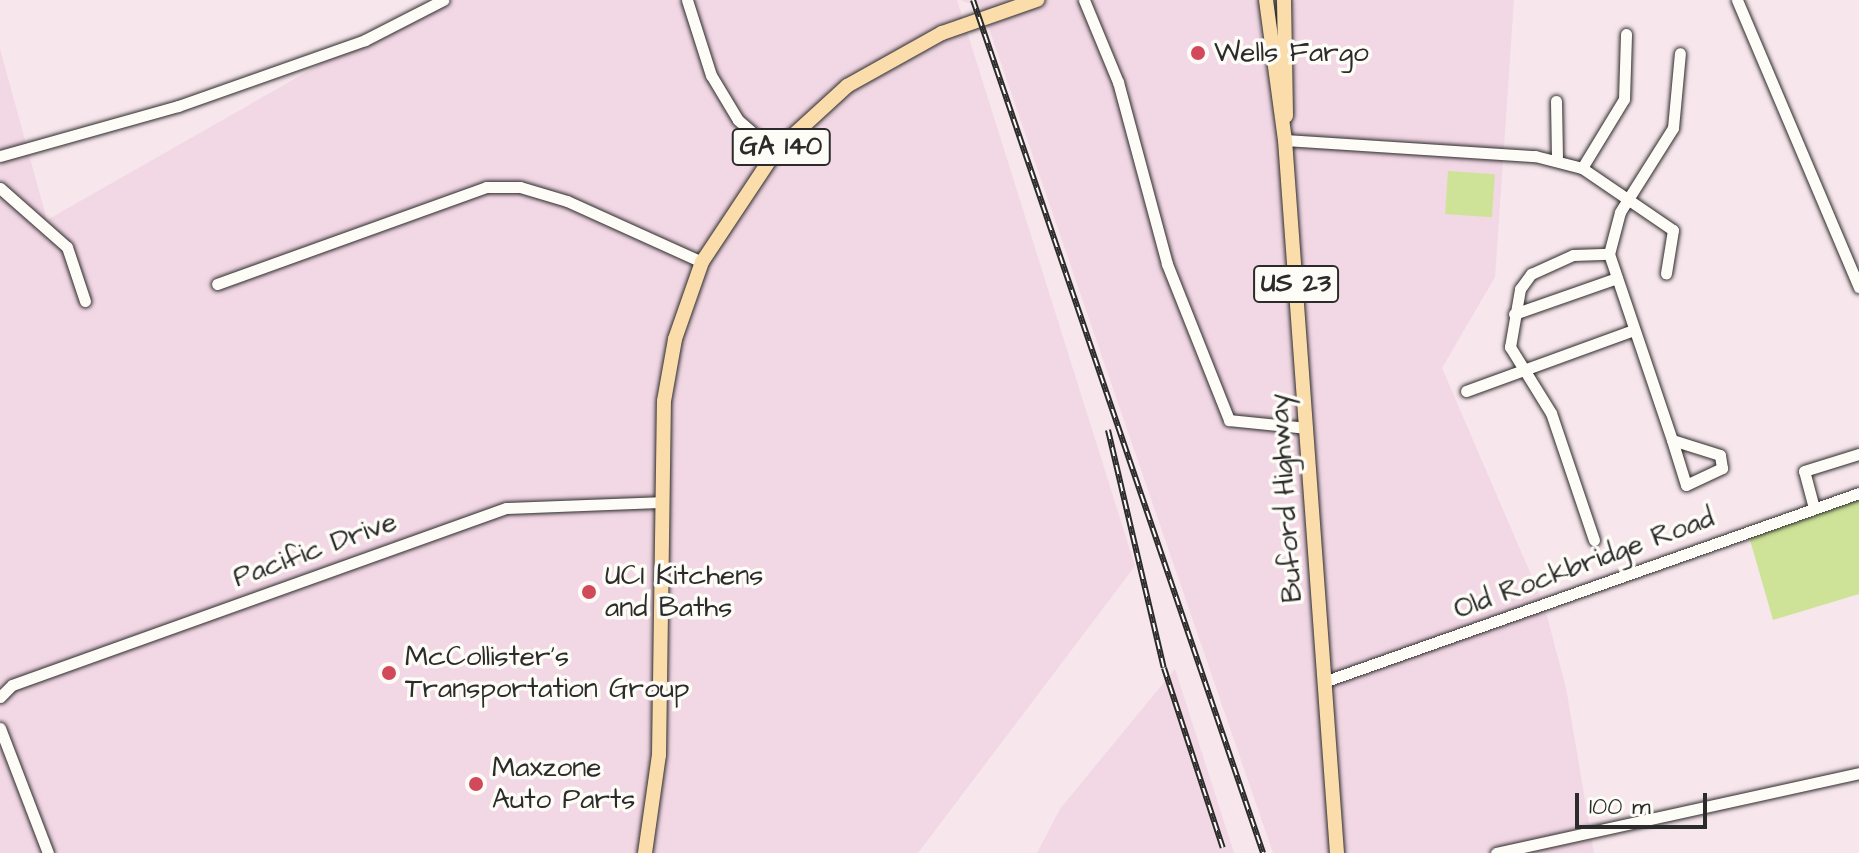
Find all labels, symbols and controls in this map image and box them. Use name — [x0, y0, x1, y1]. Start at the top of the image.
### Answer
place label: Wells Fargo — [1214, 36, 1369, 70]
marker: Wells Fargo — [1189, 44, 1207, 62]
road number: GA 140 — [731, 125, 831, 169]
road number: US 23 — [1252, 262, 1340, 306]
street label: Buford Highway — [1262, 392, 1310, 604]
street label: Old Rockbridge Road — [1449, 501, 1719, 627]
street label: Pacific Drive — [229, 505, 401, 595]
place label: UCI Kitchens and Baths — [605, 559, 763, 625]
marker: UCI Kitchens and Baths — [580, 583, 598, 601]
place label: McCollister's Transportation Group — [405, 640, 689, 706]
marker: McCollister's Transportation Group — [380, 664, 398, 682]
place label: Maxzone Auto Parts — [492, 751, 635, 817]
marker: Maxzone Auto Parts — [467, 775, 485, 793]
scale bar — [1579, 777, 1711, 827]
text: 100 m — [1589, 790, 1651, 824]

